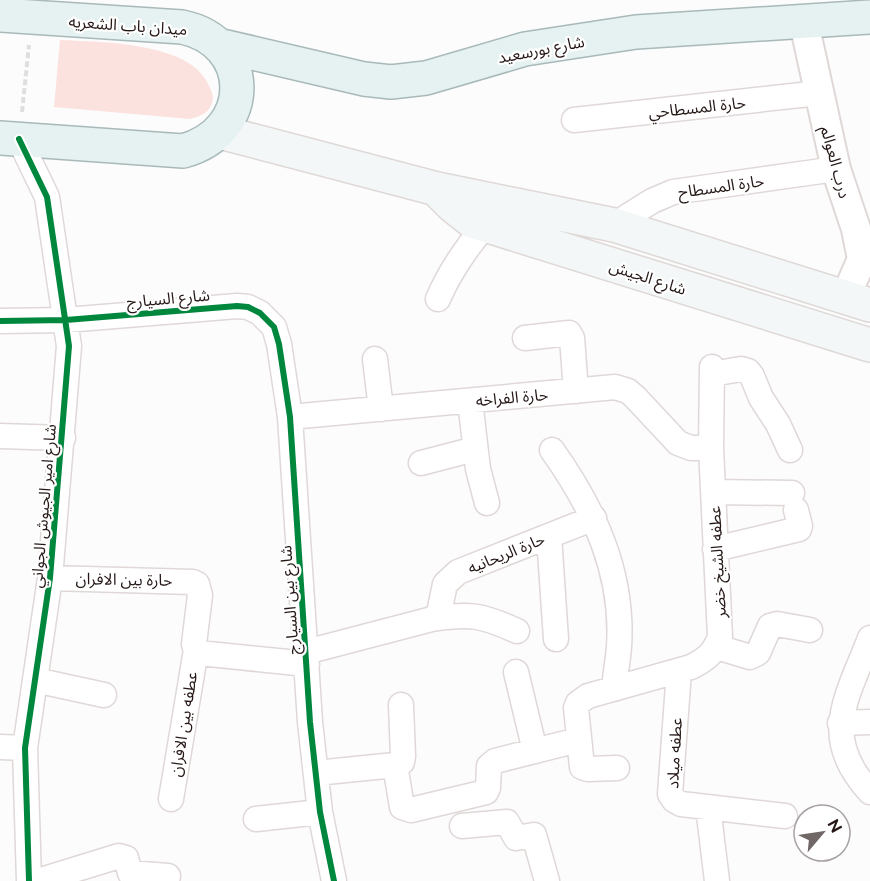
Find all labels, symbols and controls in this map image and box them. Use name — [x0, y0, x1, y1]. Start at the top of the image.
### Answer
street label: ميدان باب الشعريه — [68, 12, 188, 39]
street label: شارع بورسعيد — [496, 32, 587, 70]
street label: حارة المسطاحي — [647, 93, 747, 125]
street label: درب العوالم — [814, 124, 854, 201]
street label: حارة المسطاح — [677, 171, 766, 205]
street label: شارع الجيش — [606, 256, 689, 302]
street label: شارع السيارج — [126, 285, 211, 315]
street label: حارة الفراخه — [475, 385, 549, 410]
street label: شارع امير الجيوش الجواني — [27, 423, 63, 589]
street label: عطفه الشيخ خضر — [705, 505, 733, 619]
street label: حارة الريحانيه — [465, 529, 547, 578]
street label: شارع بين السيارج — [276, 544, 306, 655]
street label: حارة بين الافران — [75, 569, 173, 590]
street label: عطفه بين الافران — [166, 670, 201, 778]
street label: عطفه ميلاد — [663, 717, 686, 789]
north arrow — [792, 803, 852, 863]
text: N — [823, 816, 846, 836]

